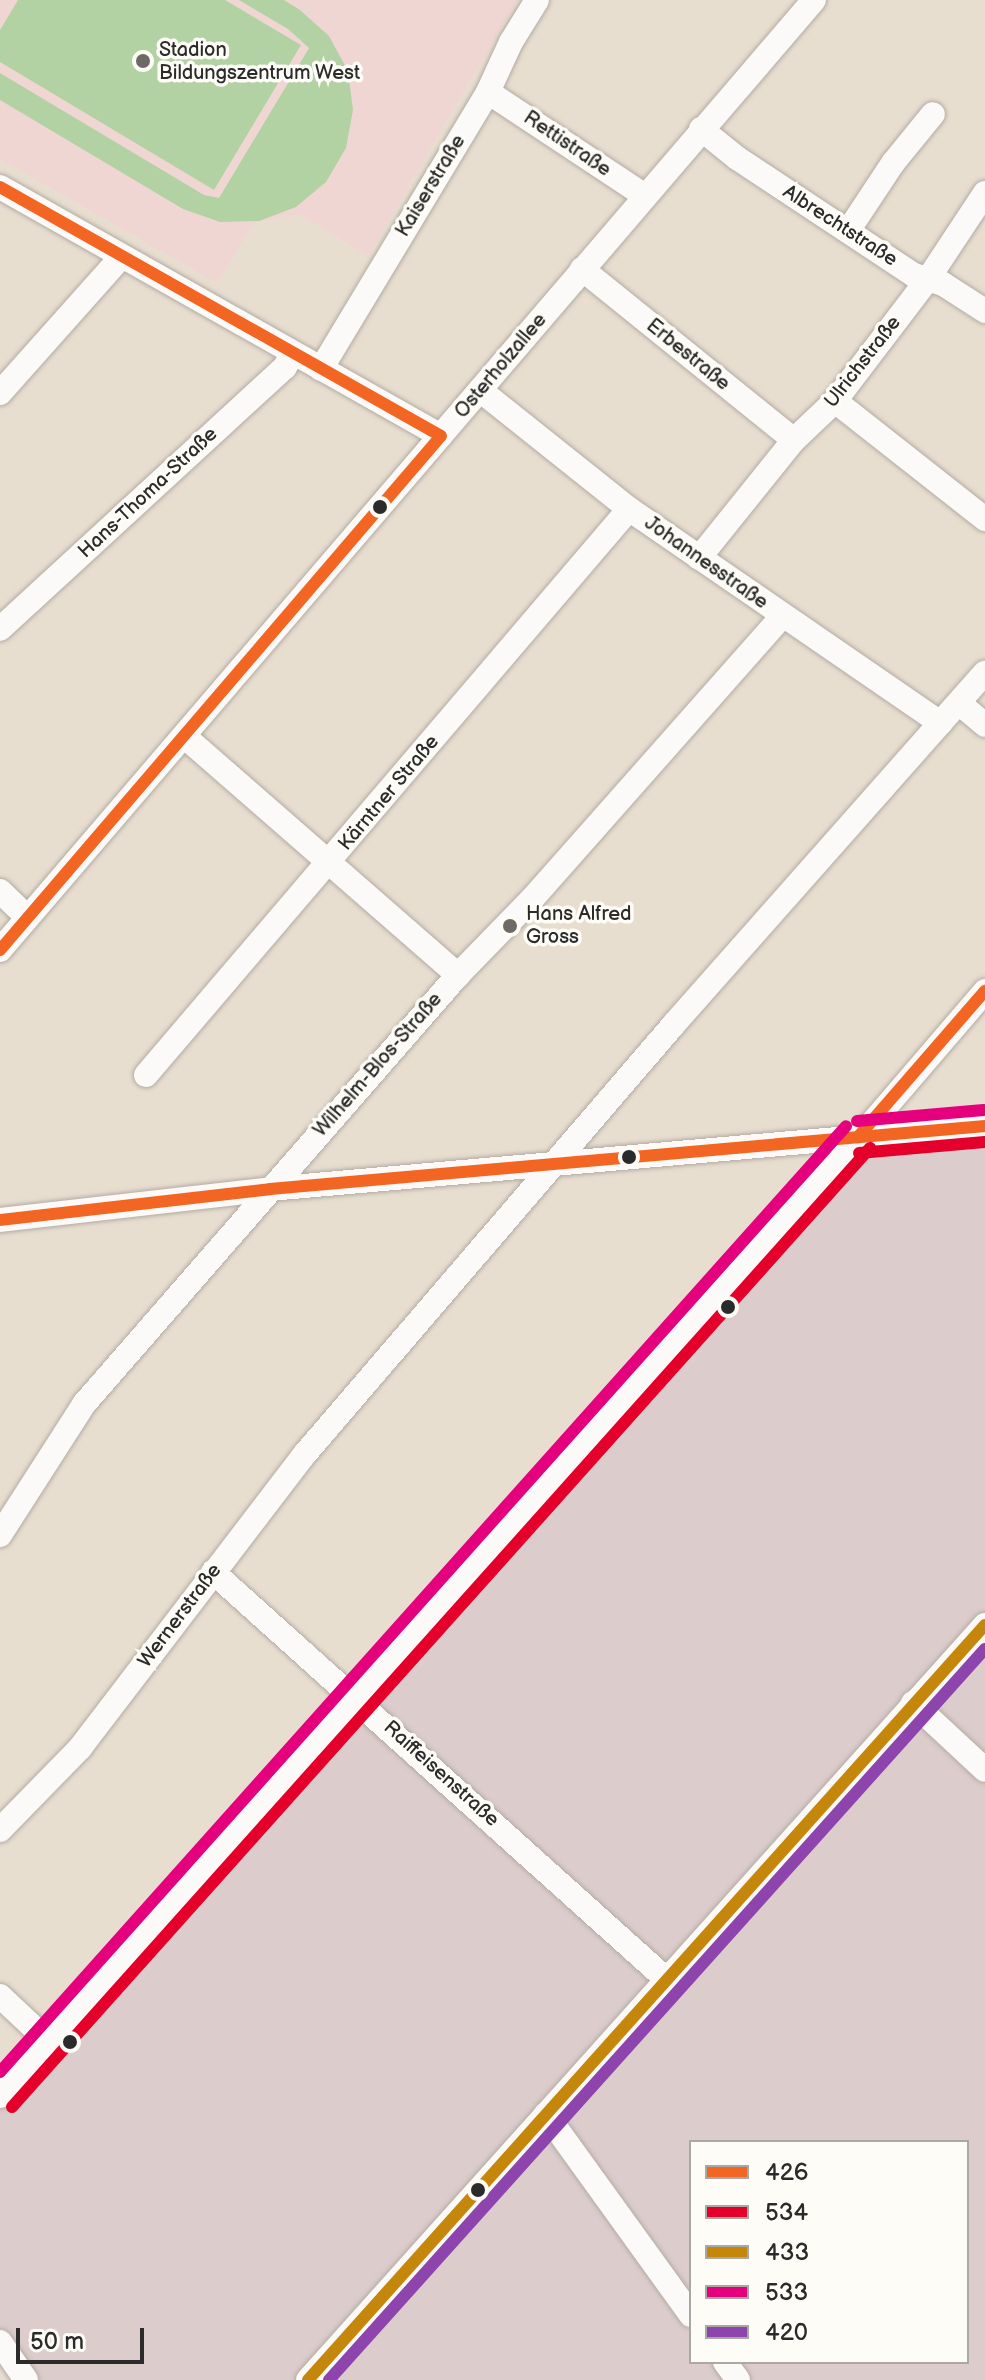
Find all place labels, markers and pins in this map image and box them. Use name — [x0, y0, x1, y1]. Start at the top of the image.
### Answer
place label: Stadion Bildungszentrum West — [159, 38, 361, 85]
marker: Stadion Bildungszentrum West — [134, 52, 152, 70]
unlabelled marker — [372, 499, 388, 515]
place label: Hans Alfred Gross — [526, 902, 632, 949]
marker: Hans Alfred Gross — [501, 917, 519, 935]
unlabelled marker — [621, 1149, 637, 1165]
unlabelled marker — [720, 1299, 736, 1315]
unlabelled marker — [62, 2034, 78, 2050]
unlabelled marker — [470, 2182, 486, 2198]

